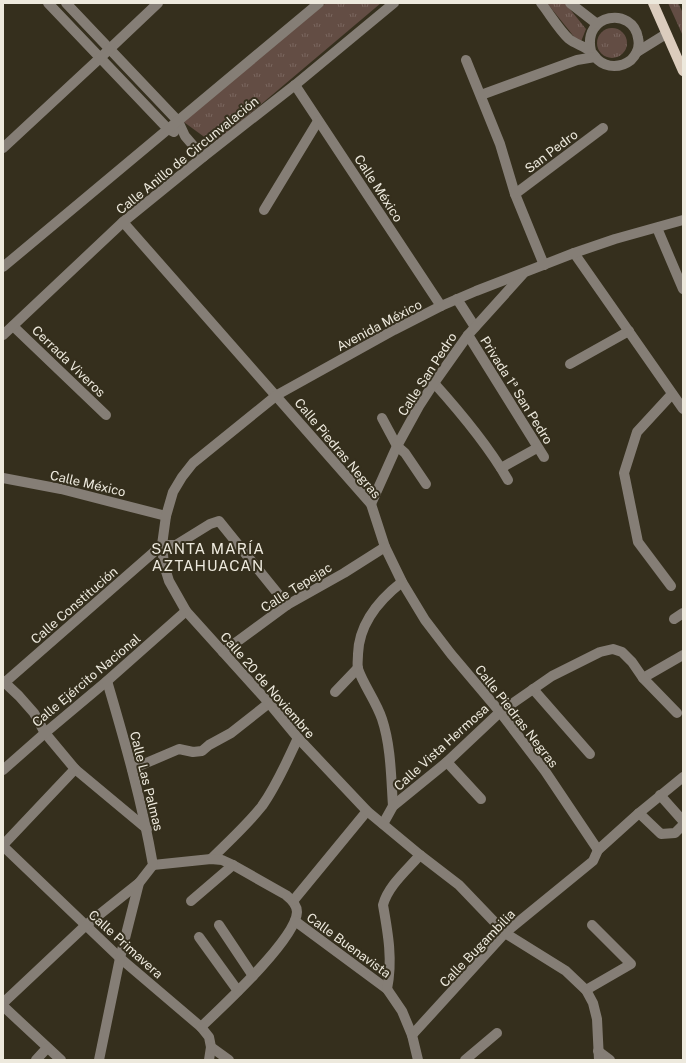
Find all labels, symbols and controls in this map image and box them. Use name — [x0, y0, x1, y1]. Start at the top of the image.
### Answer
street label: Calle Anillo de Circunvalación — [113, 93, 261, 217]
street label: San Pedro — [522, 127, 581, 176]
street label: Calle México — [351, 152, 406, 225]
street label: Avenida México — [334, 297, 424, 354]
street label: Cerrada Viveros — [29, 323, 108, 400]
street label: Calle San Pedro — [395, 330, 460, 419]
street label: Privada 1ª San Pedro — [477, 334, 556, 447]
street label: Calle Piedras Negras — [291, 395, 384, 501]
street label: Calle México — [49, 468, 127, 499]
district label: SANTA MARÍA AZTAHUACAN — [151, 540, 265, 574]
street label: Calle Tepejac — [258, 560, 334, 615]
street label: Calle Constitución — [28, 564, 121, 647]
street label: Calle 20 de Noviembre — [217, 629, 318, 742]
street label: Calle Ejército Nacional — [29, 631, 143, 730]
street label: Calle Piedras Negras — [472, 662, 561, 771]
street label: Calle Vista Hermosa — [391, 701, 492, 794]
street label: Calle Las Palmas — [127, 730, 166, 832]
street label: Calle Primavera — [86, 907, 166, 982]
street label: Calle Bugambilia — [437, 907, 518, 990]
street label: Calle Buenavista — [304, 910, 394, 981]

